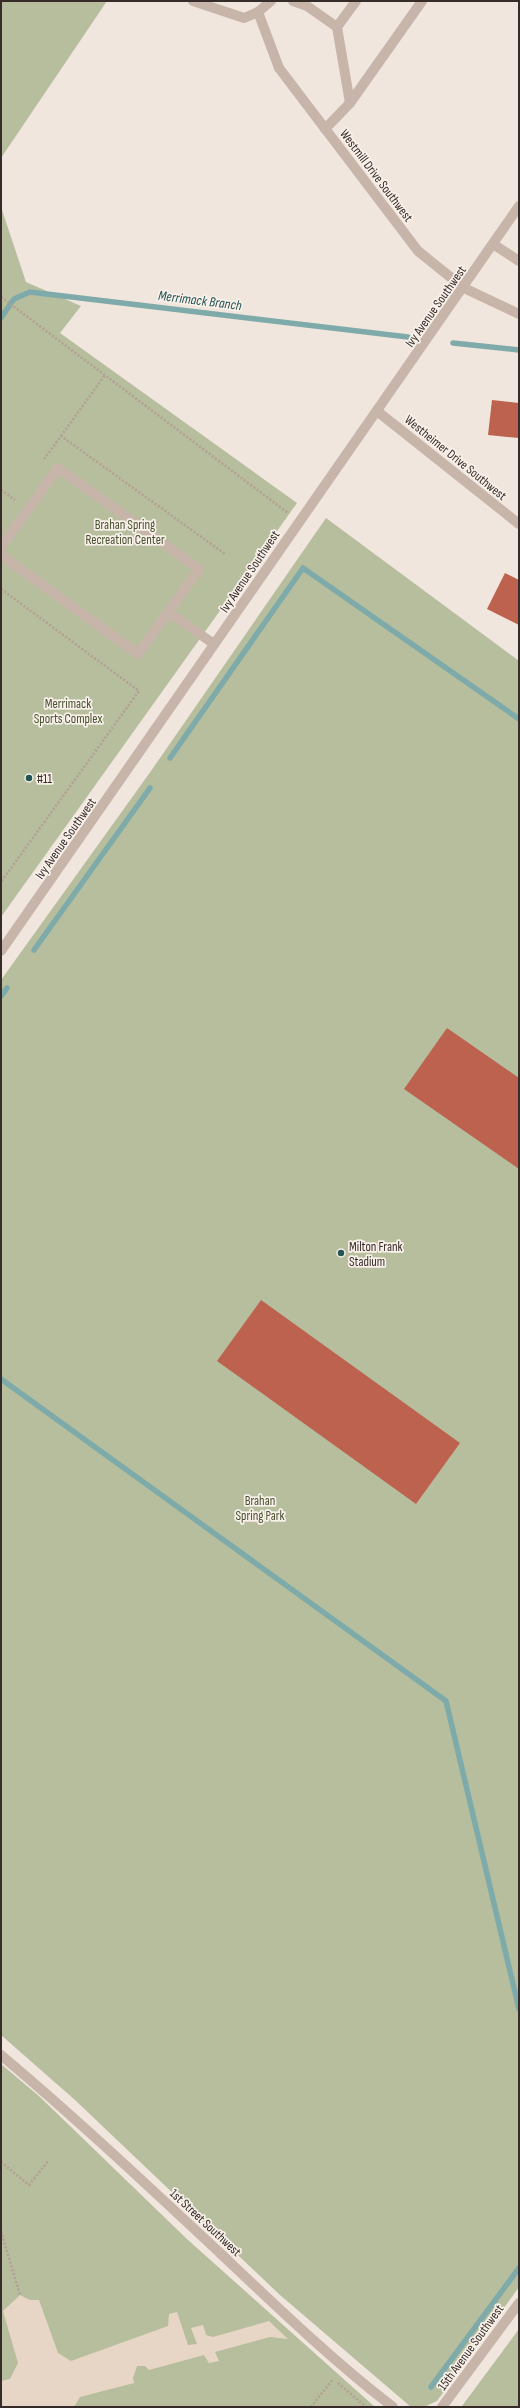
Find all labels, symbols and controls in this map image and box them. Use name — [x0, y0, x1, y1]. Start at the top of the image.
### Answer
street label: Westmill Drive Southwest — [336, 126, 416, 225]
street label: Ivy Avenue Southwest — [402, 263, 470, 350]
water label: Merrimack Branch — [157, 287, 243, 314]
street label: Westheimer Drive Southwest — [401, 412, 510, 504]
park label: Brahan Spring Recreation Center — [85, 517, 165, 548]
street label: Ivy Avenue Southwest — [216, 527, 283, 616]
park label: Merrimack Sports Complex — [34, 696, 102, 727]
place label: #11 — [37, 771, 52, 787]
marker: #11 — [24, 773, 34, 783]
street label: Ivy Avenue Southwest — [32, 795, 100, 882]
place label: Milton Frank Stadium — [349, 1239, 402, 1270]
marker: Milton Frank Stadium — [336, 1248, 346, 1258]
park label: Brahan Spring Park — [236, 1493, 284, 1524]
street label: 1st Street Southwest — [166, 2186, 244, 2260]
street label: 15th Avenue Southwest — [434, 2302, 507, 2394]

